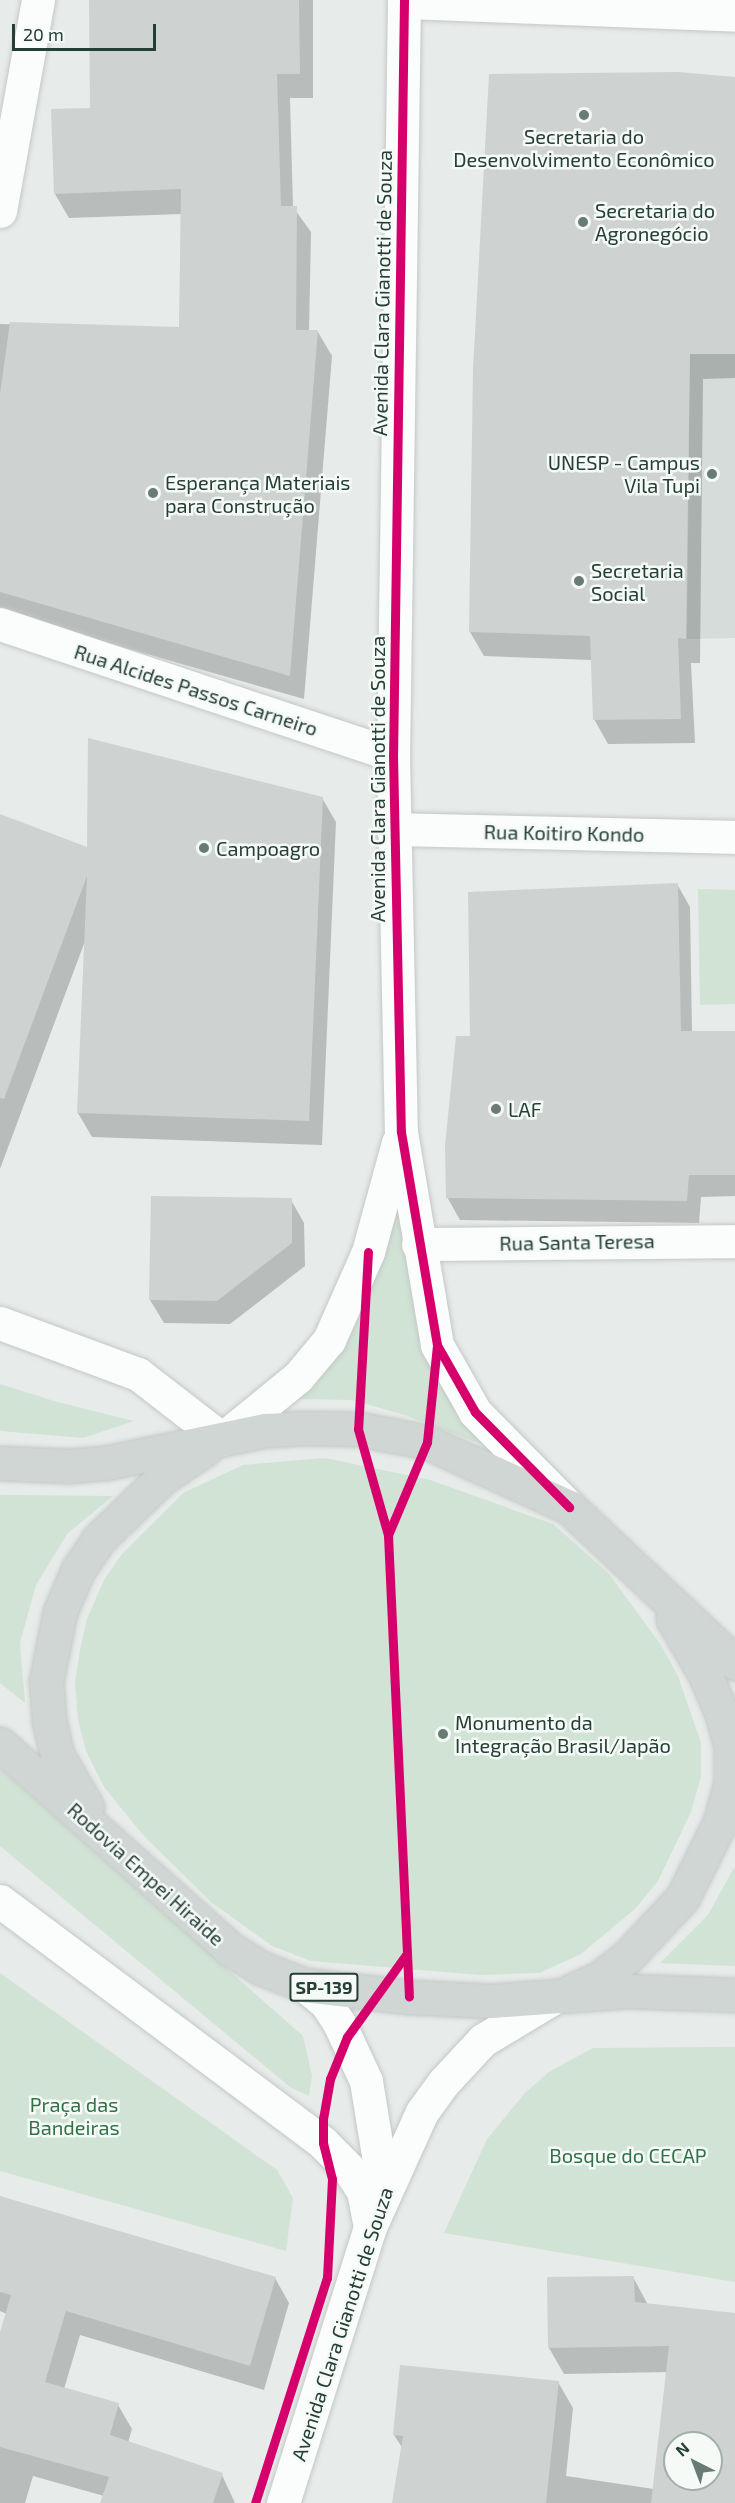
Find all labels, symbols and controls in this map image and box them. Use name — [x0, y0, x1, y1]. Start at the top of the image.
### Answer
scale bar — [15, 12, 159, 50]
text: 20 m — [23, 23, 64, 45]
marker: Secretaria do Desenvolvimento Econômico — [577, 108, 591, 122]
place label: Secretaria do Desenvolvimento Econômico — [453, 124, 715, 171]
street label: Avenida Clara Gianotti de Souza — [368, 150, 396, 436]
place label: Secretaria do Agronegócio — [595, 198, 715, 245]
marker: Secretaria do Agronegócio — [576, 215, 590, 229]
place label: UNESP - Campus Vila Tupi — [547, 450, 700, 497]
marker: UNESP - Campus Vila Tupi — [705, 467, 719, 481]
place label: Esperança Materiais para Construção — [165, 470, 350, 517]
marker: Esperança Materiais para Construção — [146, 486, 160, 500]
place label: Secretaria Social — [591, 558, 684, 605]
marker: Secretaria Social — [572, 574, 586, 588]
street label: Avenida Clara Gianotti de Souza — [365, 636, 389, 922]
street label: Rua Alcides Passos Carneiro — [71, 639, 321, 741]
street label: Rua Koitiro Kondo — [484, 820, 644, 846]
place label: Campoagro — [216, 836, 320, 860]
marker: Campoagro — [197, 841, 211, 855]
place label: LAF — [508, 1097, 541, 1121]
marker: LAF — [489, 1102, 503, 1116]
street label: Rua Santa Teresa — [499, 1229, 655, 1255]
place label: Monumento da Integração Brasil/Japão — [455, 1710, 671, 1757]
marker: Monumento da Integração Brasil/Japão — [436, 1727, 450, 1741]
street label: Rodovia Empei Hiraide — [63, 1797, 229, 1951]
road number: SP-139 — [288, 1972, 360, 2002]
park label: Praça das Bandeiras — [28, 2092, 120, 2139]
park label: Bosque do CECAP — [549, 2143, 707, 2167]
street label: Avenida Clara Gianotti de Souza — [286, 2184, 398, 2464]
north arrow — [663, 2431, 723, 2491]
text: N — [671, 2438, 693, 2460]

